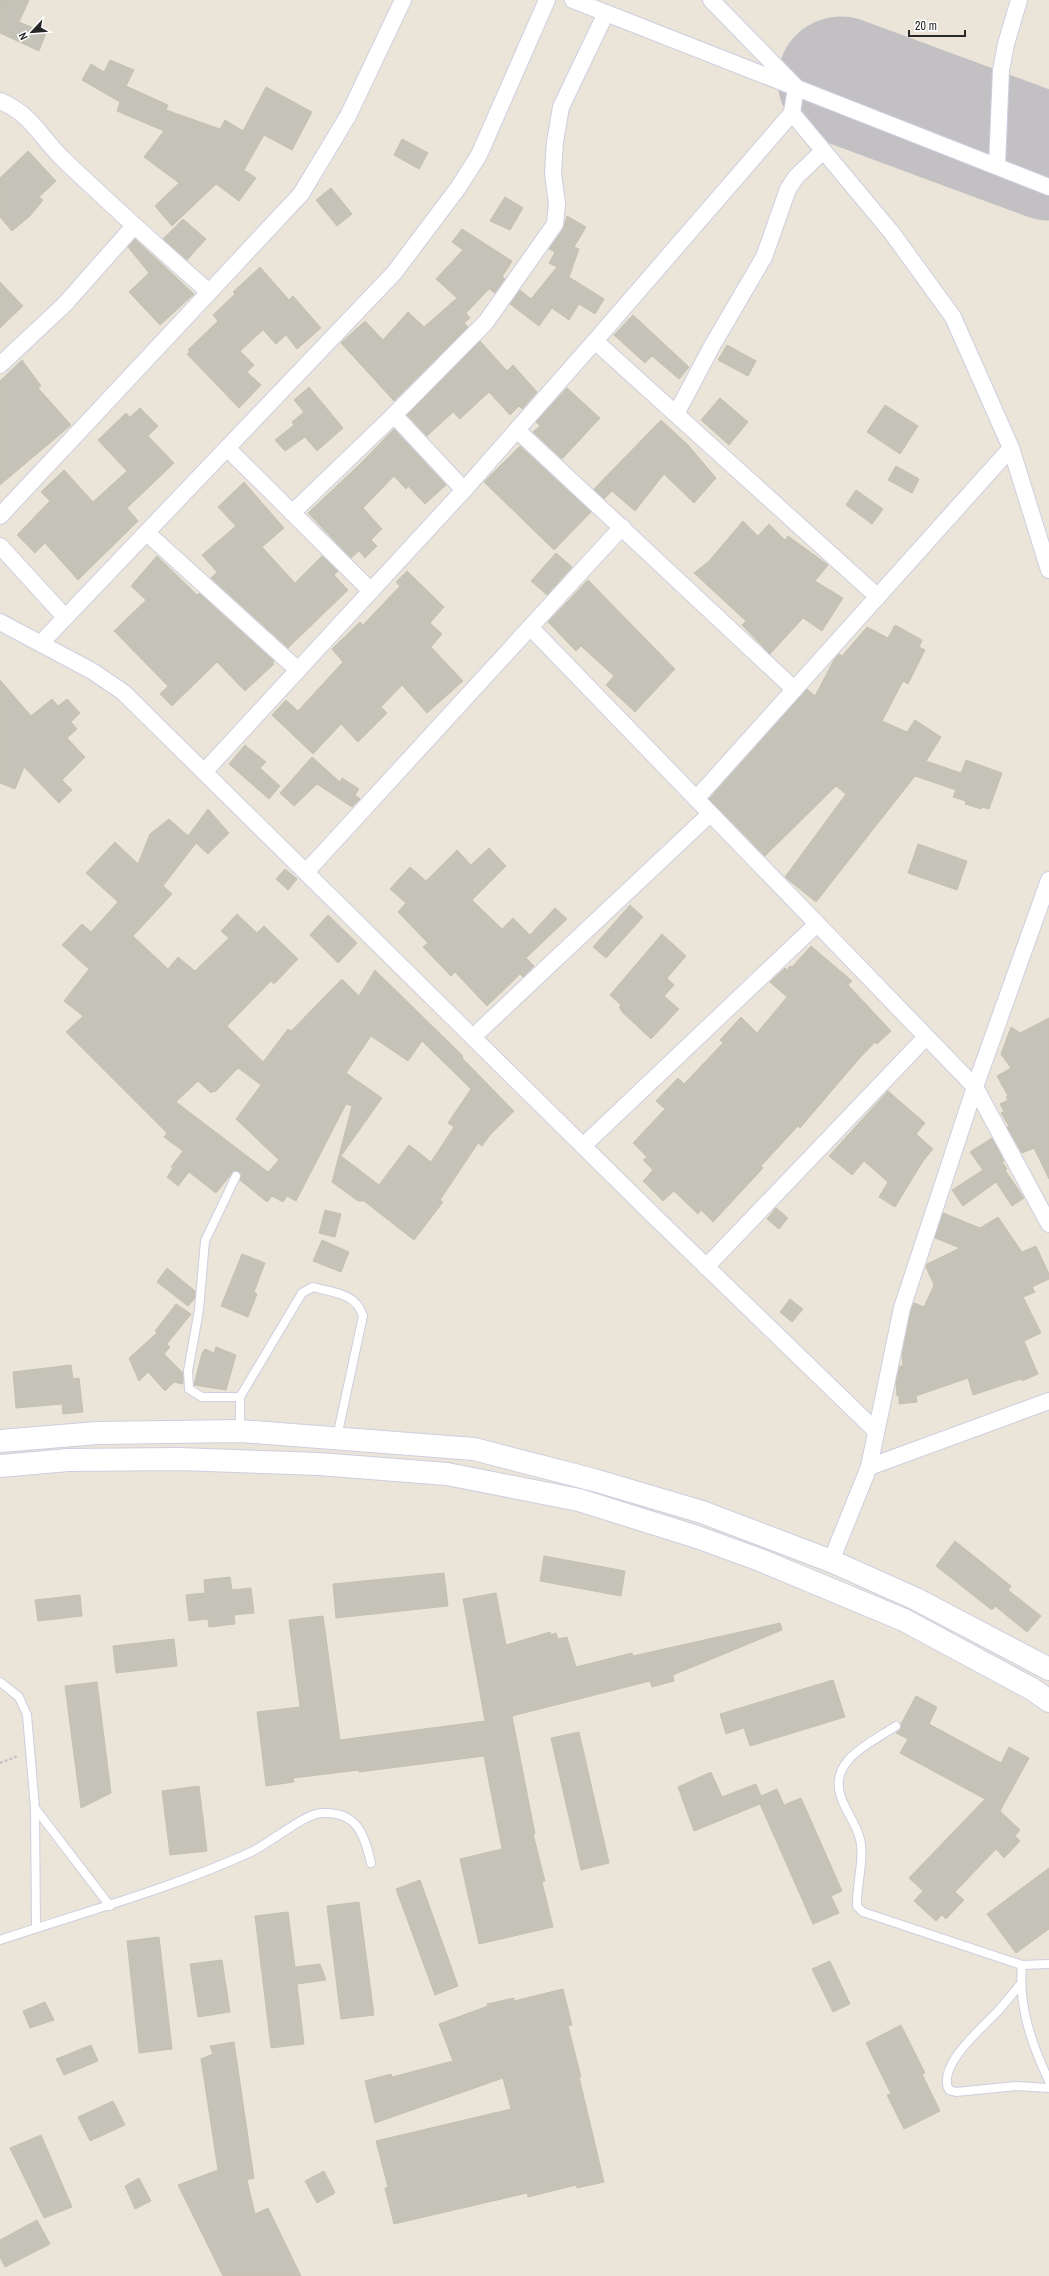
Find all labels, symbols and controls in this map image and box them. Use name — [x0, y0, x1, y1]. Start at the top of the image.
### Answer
north arrow — [12, 12, 52, 52]
scale bar — [909, 12, 965, 38]
text: 20 m — [915, 18, 937, 34]
text: N — [15, 30, 31, 42]

